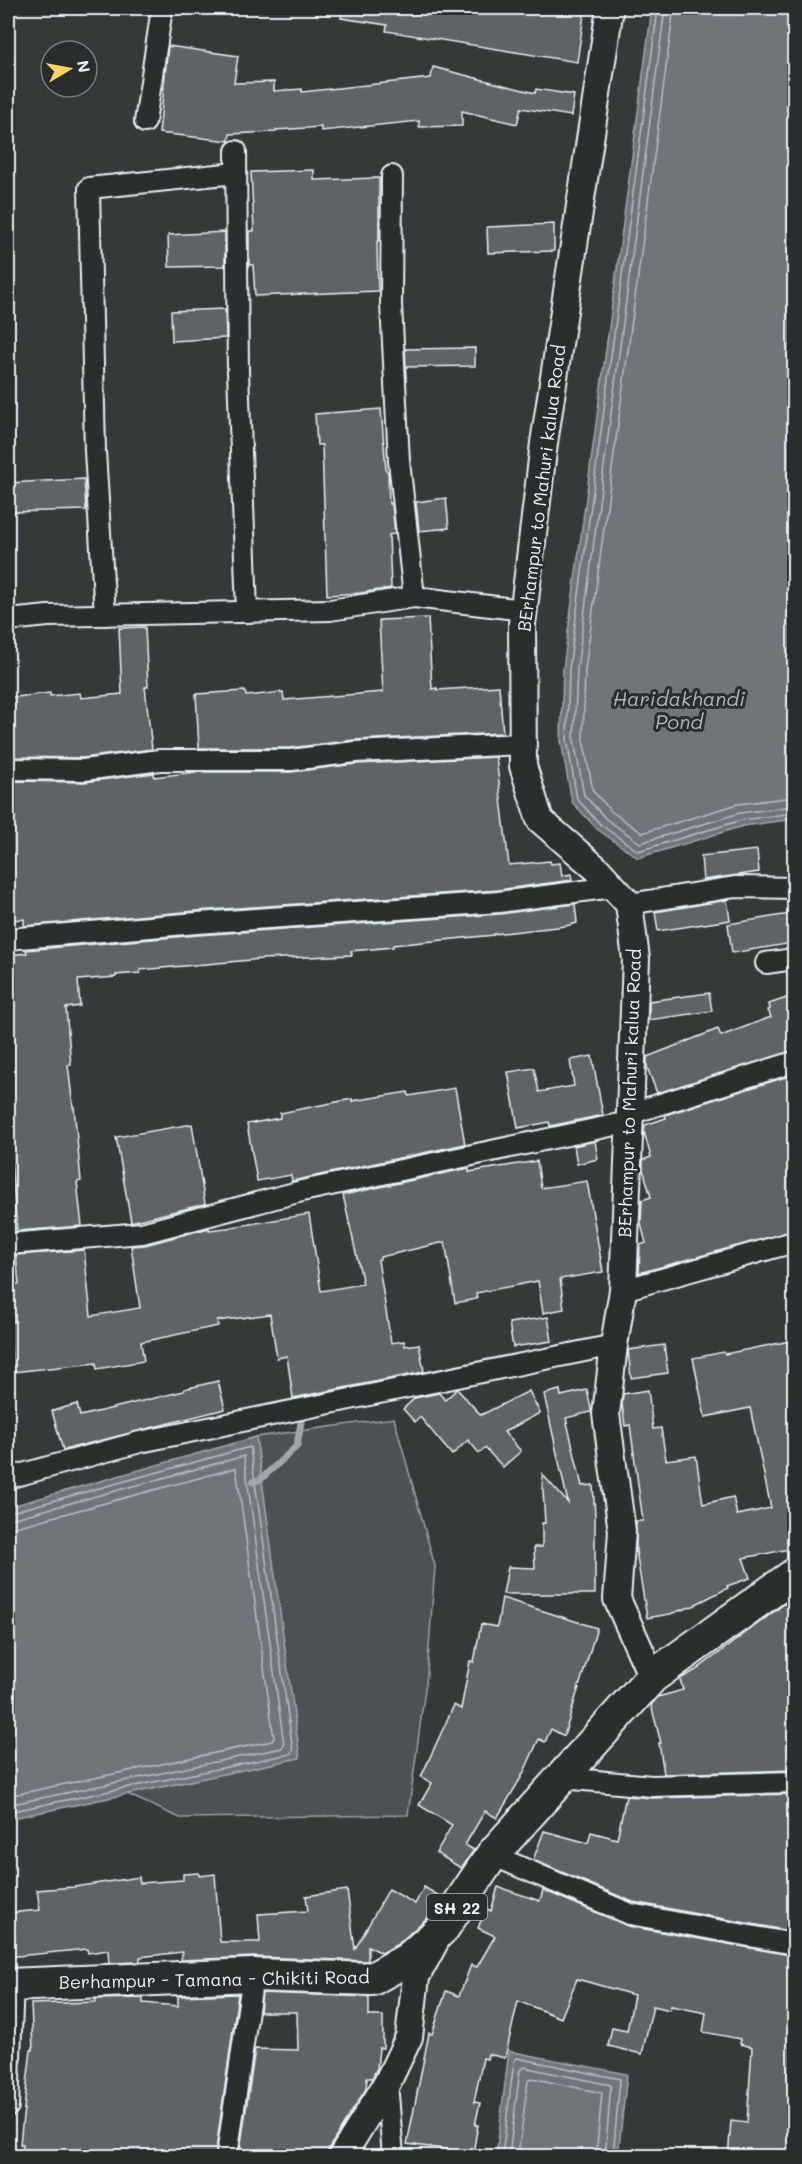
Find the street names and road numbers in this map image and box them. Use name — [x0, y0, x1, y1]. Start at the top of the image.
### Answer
street label: BErhampur to Mahuri kalua Road — [511, 343, 571, 633]
street label: BErhampur to Mahuri kalua Road — [612, 948, 646, 1238]
road number: SH 22 — [427, 1894, 487, 1920]
street label: Berhampur - Tamana - Chikiti Road — [58, 1964, 370, 1994]

